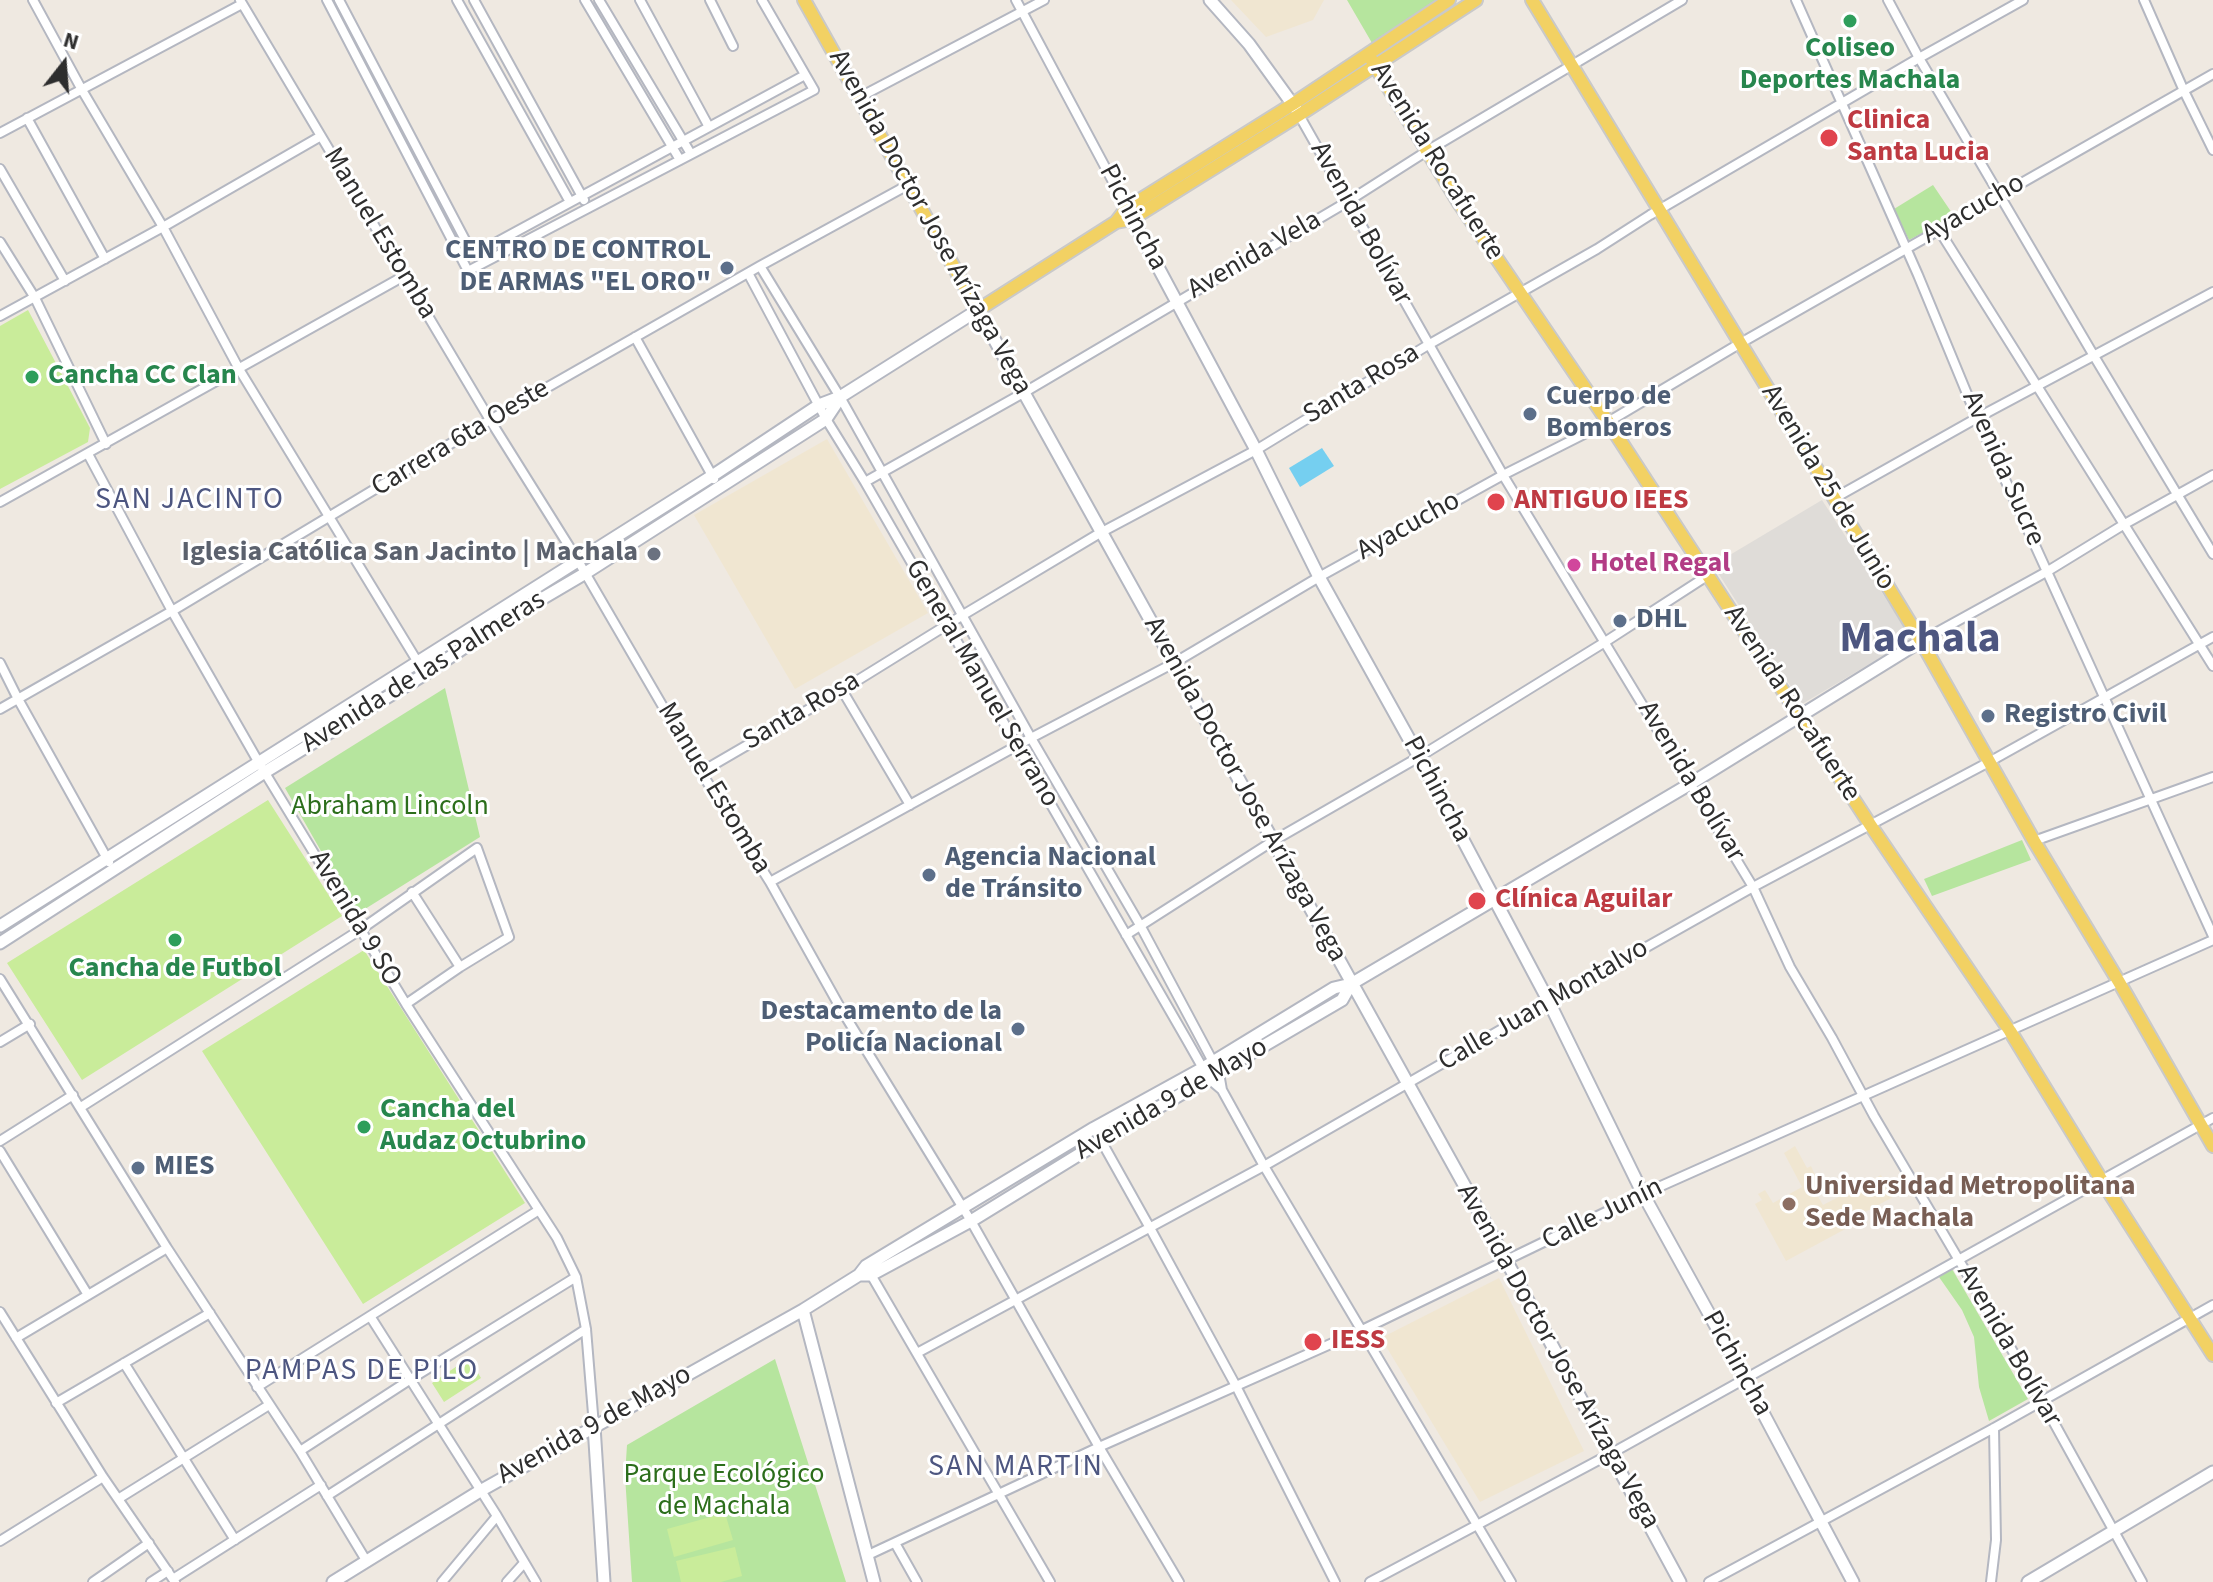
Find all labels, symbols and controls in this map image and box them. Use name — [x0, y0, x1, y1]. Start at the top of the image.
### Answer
marker: Coliseo Deportes Machala — [1841, 12, 1859, 30]
north arrow — [24, 24, 104, 104]
text: N — [59, 24, 83, 58]
place label: Coliseo Deportes Machala — [1740, 33, 1960, 99]
street label: Avenida Doctor Jose Arízaga Vega — [820, 45, 1038, 401]
street label: Avenida Rocafuerte — [1362, 57, 1510, 267]
place label: Clinica Santa Lucia — [1847, 105, 1990, 171]
marker: Clinica Santa Lucia — [1818, 127, 1840, 149]
street label: Avenida Bolívar — [1301, 137, 1419, 311]
street label: Manuel Estomba — [315, 142, 443, 326]
street label: Pichincha — [1090, 159, 1174, 277]
street label: Ayacucho — [1917, 167, 2031, 253]
street label: Avenida Vela — [1182, 204, 1328, 308]
place label: CENTRO DE CONTROL DE ARMAS "EL ORO" — [445, 235, 711, 301]
marker: CENTRO DE CONTROL DE ARMAS "EL ORO" — [718, 259, 736, 277]
street label: Santa Rosa — [1298, 337, 1426, 433]
place label: Cancha CC Clan — [48, 360, 237, 394]
marker: Cancha CC Clan — [23, 368, 41, 386]
street label: Carrera 6ta Oeste — [366, 373, 556, 505]
street label: Avenida 25 de Junio — [1752, 379, 1902, 597]
place label: Cuerpo de Bomberos — [1546, 381, 1672, 447]
street label: Avenida Sucre — [1953, 387, 2051, 551]
marker: Cuerpo de Bomberos — [1521, 405, 1539, 423]
district label: SAN JACINTO — [95, 483, 285, 519]
street label: Ayacucho — [1352, 485, 1466, 569]
place label: ANTIGUO IEES — [1514, 485, 1689, 519]
marker: ANTIGUO IEES — [1485, 491, 1507, 513]
place label: Iglesia Católica San Jacinto | Machala — [181, 537, 638, 571]
marker: Iglesia Católica San Jacinto | Machala — [645, 545, 663, 563]
place label: Hotel Regal — [1590, 548, 1730, 582]
street label: General Manuel Serrano — [896, 554, 1066, 814]
marker: Hotel Regal — [1565, 556, 1583, 574]
street label: Avenida de las Palmeras — [296, 584, 552, 762]
street label: Avenida Rocafuerte — [1715, 600, 1867, 808]
place label: DHL — [1636, 604, 1687, 638]
street label: Avenida Doctor Jose Arízaga Vega — [1135, 612, 1353, 968]
marker: DHL — [1611, 612, 1629, 630]
district label: Machala — [1839, 615, 2001, 667]
street label: Santa Rosa — [737, 665, 867, 759]
street label: Avenida Bolívar — [1629, 696, 1751, 868]
street label: Manuel Estomba — [649, 697, 777, 881]
place label: Registro Civil — [2004, 699, 2167, 733]
marker: Registro Civil — [1979, 707, 1997, 725]
street label: Pichincha — [1394, 731, 1478, 849]
park label: Abraham Lincoln — [291, 791, 489, 825]
place label: Agencia Nacional de Tránsito — [945, 842, 1156, 908]
street label: Avenida 9 SO — [300, 845, 408, 993]
marker: Agencia Nacional de Tránsito — [920, 866, 938, 884]
place label: Clínica Aguilar — [1495, 884, 1672, 918]
marker: Clínica Aguilar — [1466, 890, 1488, 912]
marker: Cancha de Futbol — [166, 931, 184, 949]
street label: Calle Juan Montalvo — [1433, 932, 1655, 1080]
place label: Cancha de Futbol — [68, 953, 282, 987]
place label: Destacamento de la Policía Nacional — [761, 996, 1002, 1062]
marker: Destacamento de la Policía Nacional — [1009, 1020, 1027, 1038]
street label: Avenida 9 de Mayo — [1070, 1031, 1274, 1169]
place label: Cancha del Audaz Octubrino — [380, 1094, 586, 1160]
marker: Cancha del Audaz Octubrino — [355, 1118, 373, 1136]
place label: MIES — [154, 1151, 215, 1185]
marker: MIES — [129, 1159, 147, 1177]
street label: Calle Junín — [1537, 1171, 1669, 1259]
place label: Universidad Metropolitana Sede Machala — [1805, 1171, 2135, 1237]
street label: Avenida Doctor Jose Arízaga Vega — [1448, 1179, 1666, 1535]
marker: Universidad Metropolitana Sede Machala — [1780, 1195, 1798, 1213]
street label: Avenida Bolívar — [1948, 1259, 2068, 1433]
street label: Pichincha — [1693, 1306, 1779, 1422]
place label: IESS — [1331, 1325, 1385, 1359]
marker: IESS — [1302, 1331, 1324, 1353]
district label: PAMPAS DE PILO — [245, 1354, 479, 1390]
street label: Avenida 9 de Mayo — [492, 1359, 698, 1493]
district label: SAN MARTIN — [928, 1450, 1104, 1486]
park label: Parque Ecológico de Machala — [624, 1459, 824, 1525]

